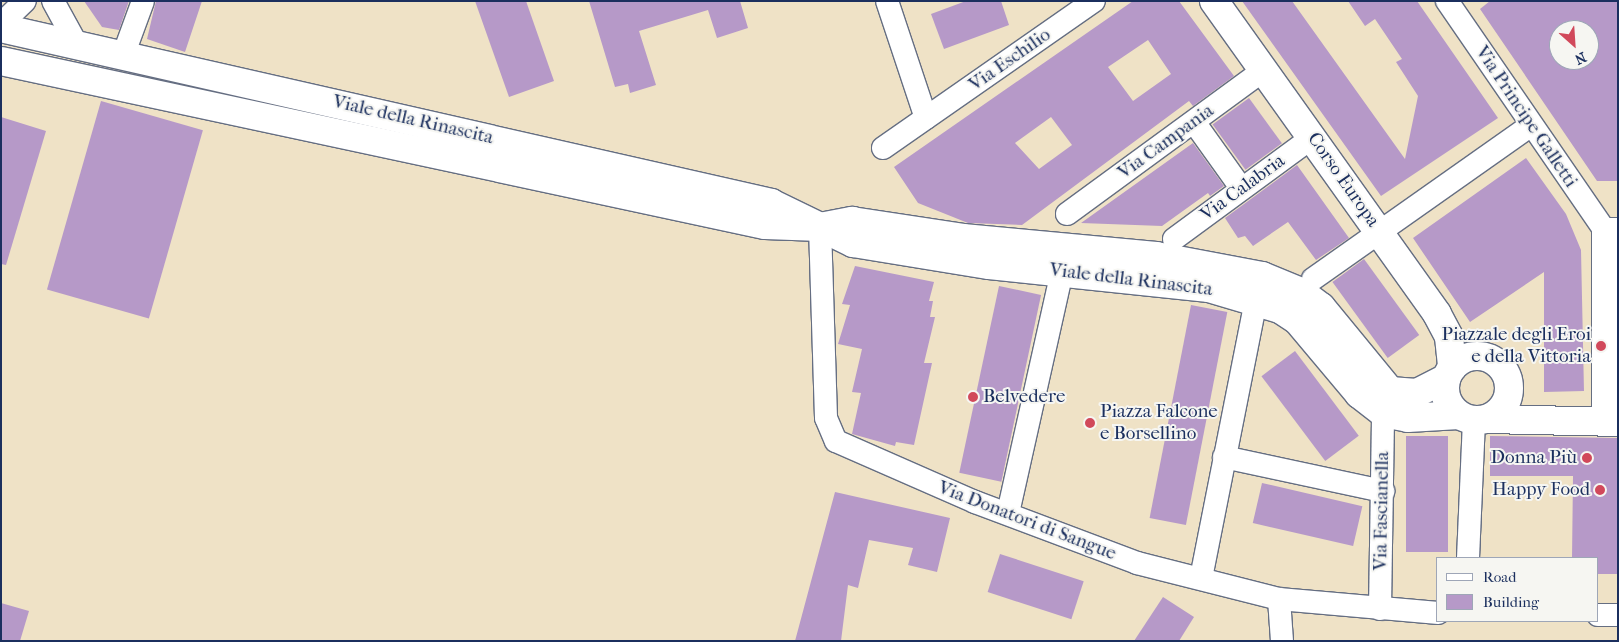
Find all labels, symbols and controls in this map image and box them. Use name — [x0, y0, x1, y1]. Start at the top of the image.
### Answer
north arrow — [1549, 20, 1599, 70]
street label: Via Eschilio — [965, 24, 1055, 96]
street label: Via Principe Galletti — [1470, 42, 1582, 192]
text: N — [1572, 48, 1589, 68]
street label: Viale della Rinascita — [331, 90, 495, 150]
street label: Via Campania — [1114, 100, 1218, 184]
street label: Corso Europa — [1302, 128, 1384, 232]
street label: Via Calabria — [1196, 150, 1290, 226]
street label: Viale della Rinascita — [1048, 259, 1214, 301]
place label: Piazzale degli Eroi e della Vittoria — [1441, 324, 1591, 368]
marker: Piazzale degli Eroi e della Vittoria — [1595, 340, 1607, 352]
place label: Belvedere — [983, 386, 1065, 408]
marker: Belvedere — [967, 391, 979, 403]
place label: Piazza Falcone e Borsellino — [1100, 401, 1218, 445]
marker: Piazza Falcone e Borsellino — [1084, 417, 1096, 429]
place label: Donna Più — [1490, 447, 1577, 469]
street label: Via Fascianella — [1370, 451, 1394, 571]
marker: Donna Più — [1581, 452, 1593, 464]
street label: Via Donatori di Sangue — [935, 477, 1119, 565]
place label: Happy Food — [1492, 479, 1590, 501]
marker: Happy Food — [1594, 484, 1606, 496]
legend — [1436, 557, 1599, 622]
text: Road — [1483, 568, 1516, 586]
text: Building — [1483, 593, 1539, 611]

